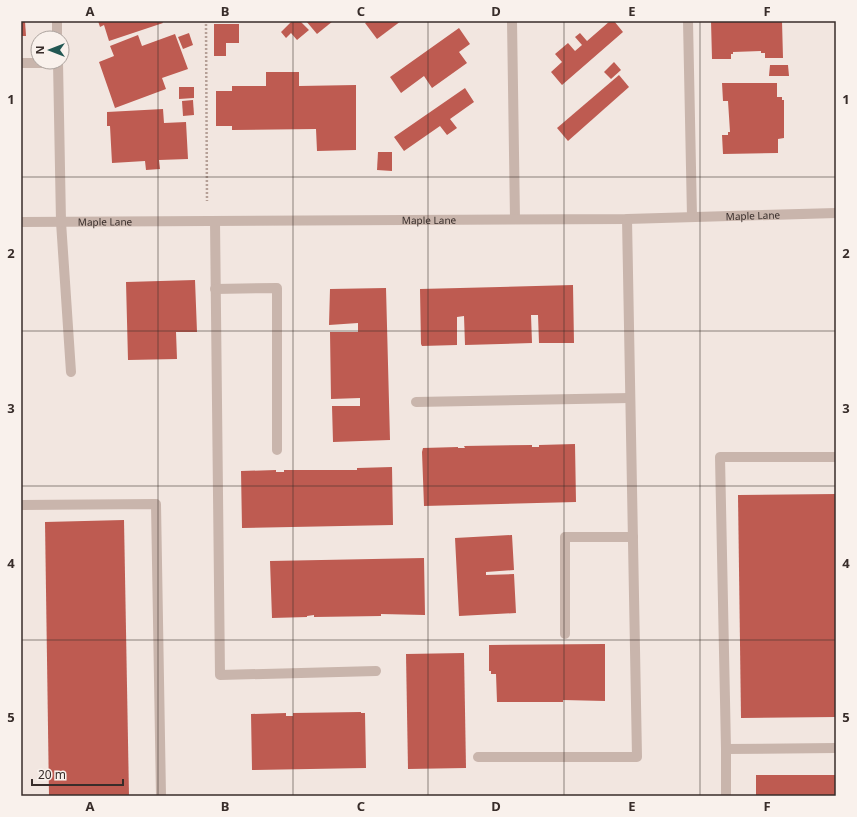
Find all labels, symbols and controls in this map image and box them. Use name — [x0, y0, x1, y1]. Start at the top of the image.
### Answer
text: A — [86, 2, 95, 20]
text: B — [221, 2, 229, 20]
text: C — [357, 2, 365, 20]
text: D — [491, 2, 501, 20]
text: E — [628, 2, 636, 20]
text: F — [763, 2, 771, 20]
north arrow — [30, 30, 70, 70]
text: N — [32, 46, 47, 54]
text: 1 — [7, 90, 15, 108]
text: 1 — [842, 90, 850, 108]
street label: Maple Lane — [726, 208, 781, 223]
street label: Maple Lane — [402, 213, 457, 227]
street label: Maple Lane — [78, 214, 133, 229]
text: 2 — [7, 244, 15, 262]
text: 2 — [842, 244, 850, 262]
text: 3 — [7, 399, 15, 417]
text: 3 — [842, 399, 850, 417]
text: 4 — [7, 554, 15, 572]
text: 4 — [842, 554, 850, 572]
text: 5 — [7, 708, 15, 726]
text: 5 — [842, 708, 850, 726]
scale bar — [32, 761, 123, 787]
text: 20 m — [38, 766, 66, 783]
text: A — [86, 797, 95, 815]
text: B — [221, 797, 229, 815]
text: C — [357, 797, 365, 815]
text: D — [491, 797, 501, 815]
text: E — [628, 797, 636, 815]
text: F — [763, 797, 771, 815]

